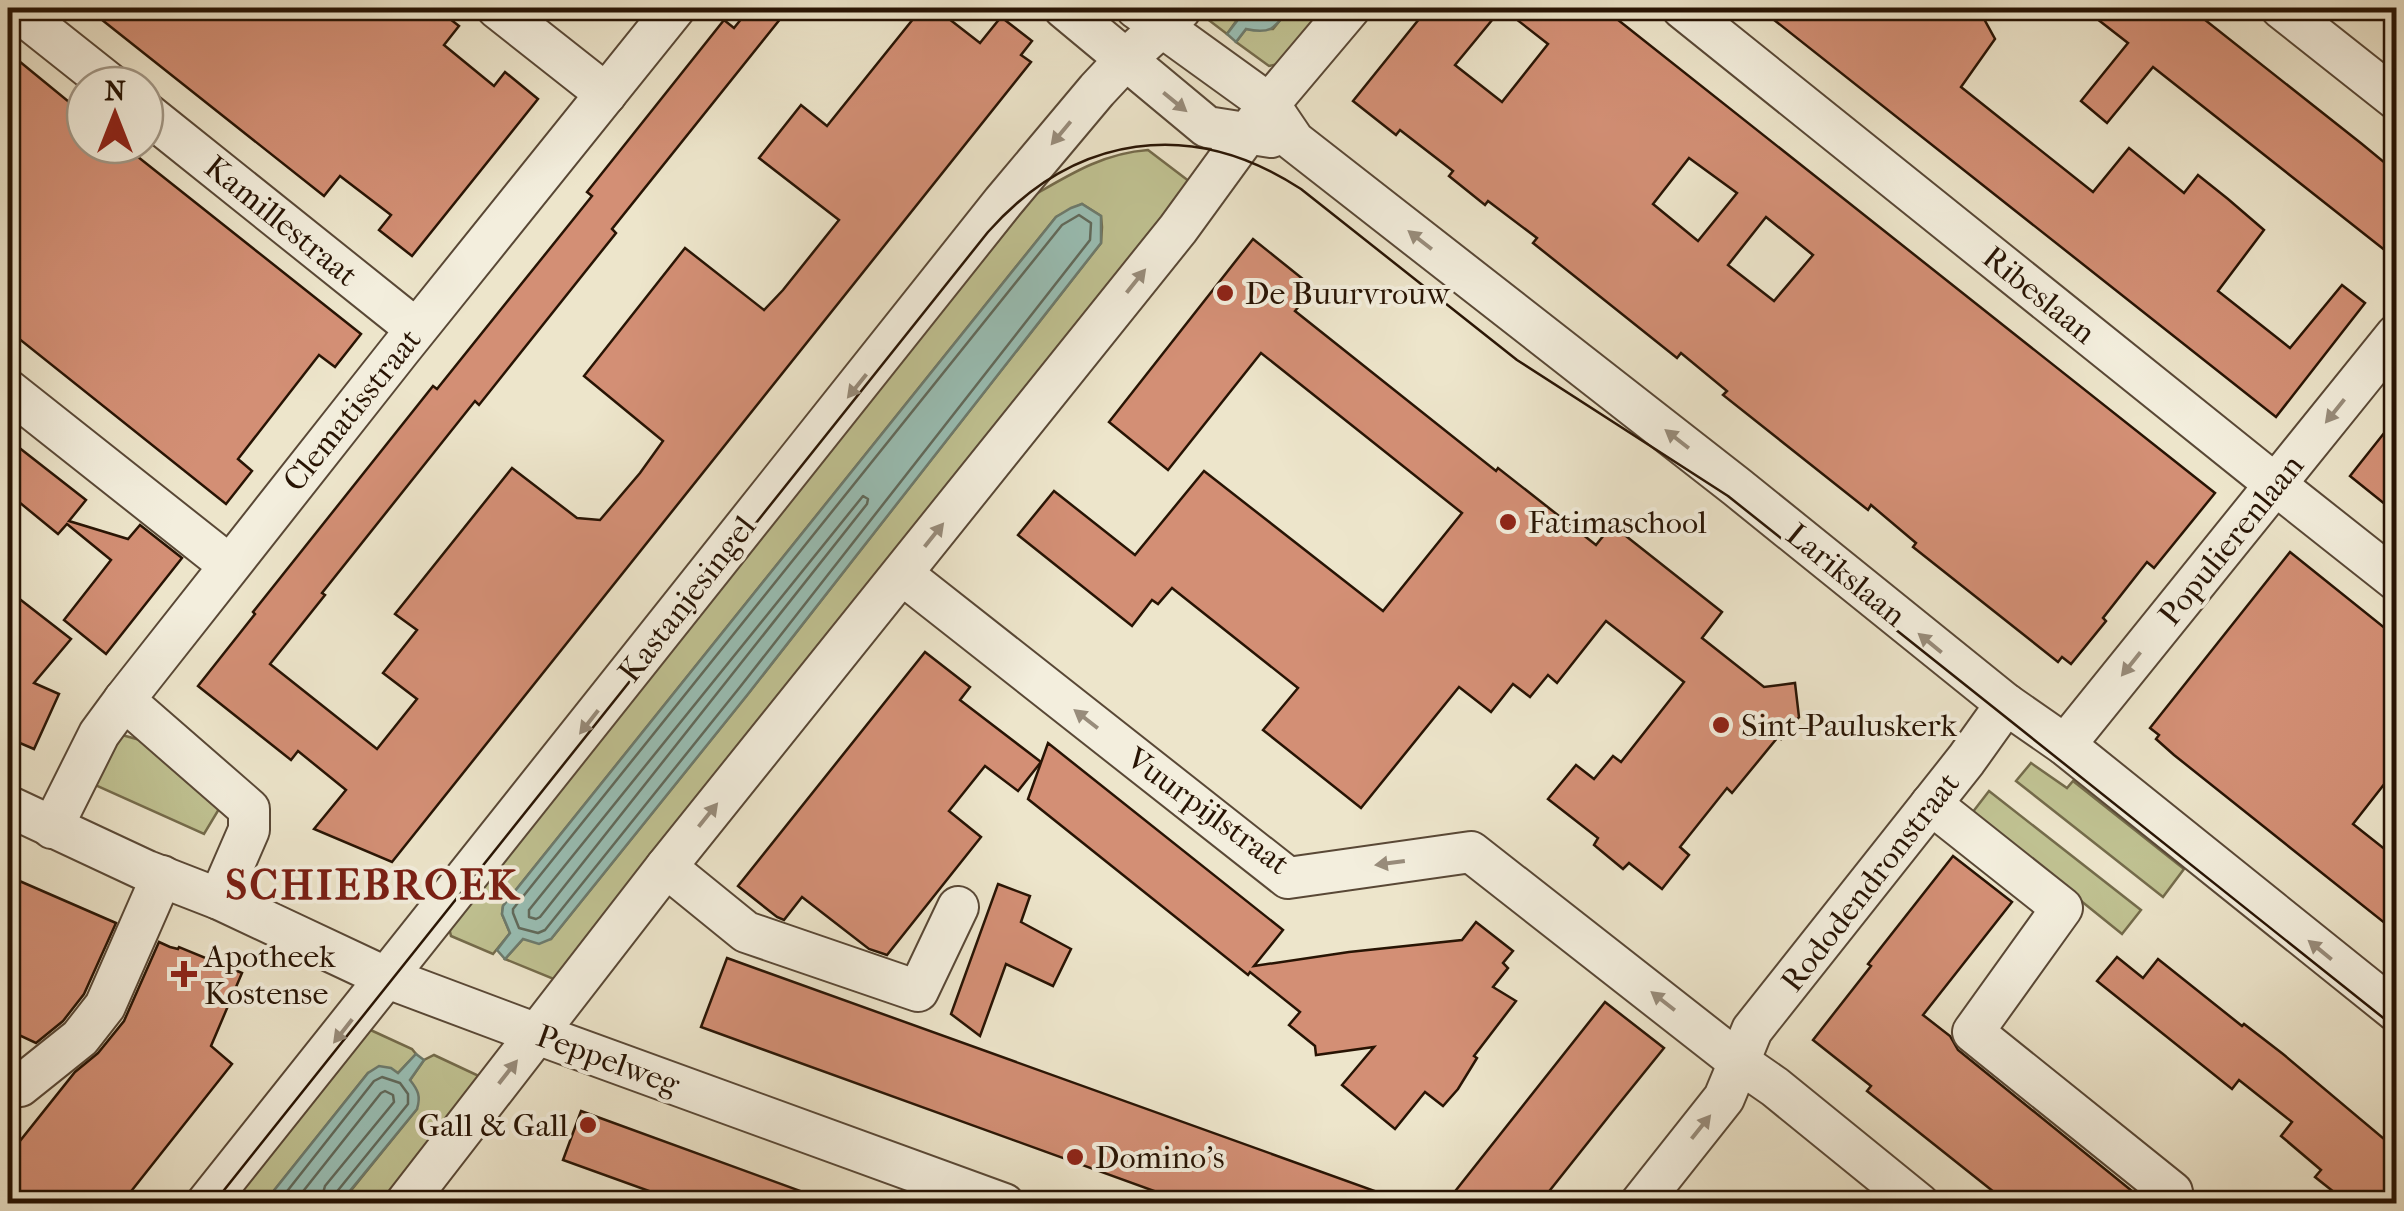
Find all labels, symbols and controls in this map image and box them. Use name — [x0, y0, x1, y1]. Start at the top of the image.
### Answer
north arrow — [65, 65, 165, 165]
text: N — [104, 74, 126, 107]
one-way arrow — [1163, 91, 1188, 112]
one-way arrow — [1051, 120, 1072, 145]
street label: Kamillestraat — [197, 148, 365, 294]
one-way arrow — [1408, 229, 1434, 250]
street label: Ribeslaan — [1975, 239, 2103, 352]
one-way arrow — [1126, 268, 1147, 294]
place label: De Buurvrouw — [1245, 275, 1451, 312]
marker: De Buurvrouw — [1214, 282, 1236, 304]
street label: Clematisstraat — [275, 321, 429, 499]
one-way arrow — [847, 373, 868, 398]
one-way arrow — [2325, 399, 2346, 424]
one-way arrow — [1664, 430, 1690, 450]
street label: Populierenlaan — [2151, 447, 2311, 633]
place label: Fatimaschool — [1528, 504, 1707, 541]
street label: Kastanjesingel — [611, 509, 763, 689]
marker: Fatimaschool — [1497, 511, 1519, 533]
street label: Larikslaan — [1779, 516, 1913, 634]
one-way arrow — [923, 522, 944, 547]
one-way arrow — [1918, 633, 1943, 654]
one-way arrow — [2121, 651, 2142, 676]
place label: Sint-Pauluskerk — [1741, 707, 1957, 744]
one-way arrow — [579, 709, 600, 735]
one-way arrow — [1073, 709, 1098, 730]
marker: Sint-Pauluskerk — [1710, 714, 1732, 736]
street label: Vuurpijlstraat — [1119, 739, 1297, 883]
street label: Rododendronstraat — [1773, 765, 1967, 999]
one-way arrow — [697, 802, 718, 828]
one-way arrow — [1373, 856, 1405, 872]
district label: SCHIEBROEK — [225, 861, 521, 910]
place label: Apotheek Kostense — [202, 938, 336, 1012]
one-way arrow — [2308, 940, 2333, 961]
marker: Apotheek Kostense — [173, 963, 195, 985]
one-way arrow — [1650, 992, 1676, 1012]
street label: Peppelweg — [531, 1017, 685, 1103]
one-way arrow — [333, 1018, 354, 1044]
one-way arrow — [498, 1059, 519, 1085]
place label: Gall & Gall — [418, 1107, 568, 1144]
marker: Gall & Gall — [577, 1114, 599, 1136]
one-way arrow — [1690, 1115, 1711, 1140]
place label: Domino's — [1095, 1139, 1225, 1176]
marker: Domino's — [1064, 1146, 1086, 1168]

